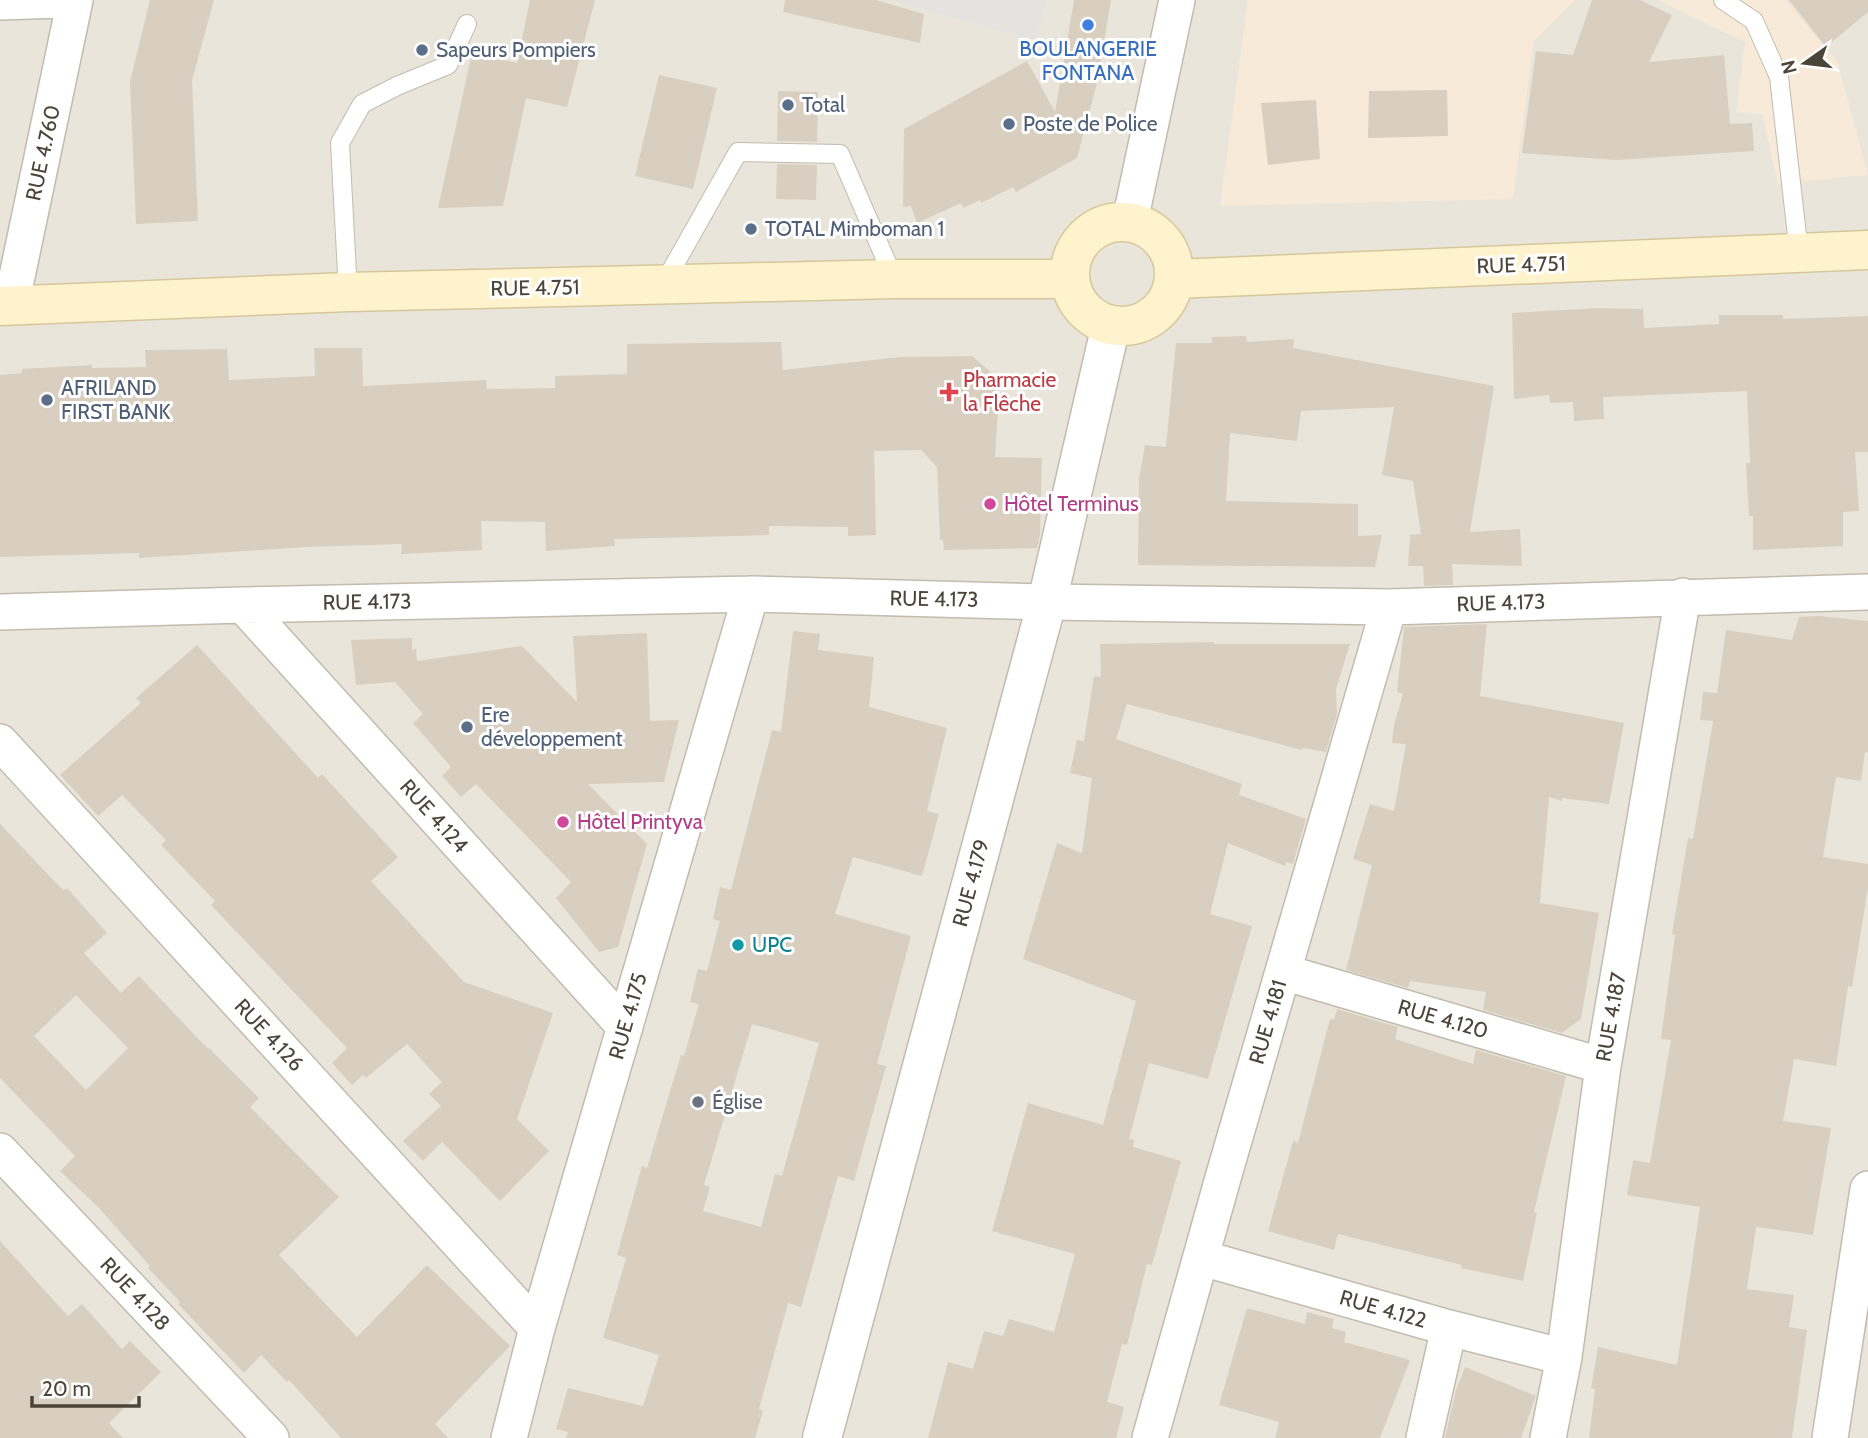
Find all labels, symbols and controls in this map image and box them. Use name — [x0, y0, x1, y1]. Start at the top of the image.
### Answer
marker: BOULANGERIE FONTANA — [1080, 17, 1096, 33]
north arrow — [1770, 28, 1840, 98]
place label: BOULANGERIE FONTANA — [1019, 36, 1157, 85]
place label: Sapeurs Pompiers — [436, 37, 596, 62]
marker: Sapeurs Pompiers — [414, 42, 430, 58]
text: N — [1776, 58, 1802, 76]
place label: Total — [802, 92, 845, 117]
marker: Total — [780, 97, 796, 113]
street label: RUE 4.760 — [20, 103, 65, 203]
place label: Poste de Police — [1023, 111, 1158, 136]
marker: Poste de Police — [1001, 116, 1017, 132]
place label: TOTAL Mimboman 1 — [765, 216, 944, 241]
marker: TOTAL Mimboman 1 — [743, 221, 759, 237]
street label: RUE 4.751 — [1476, 250, 1566, 279]
street label: RUE 4.751 — [490, 274, 580, 301]
place label: Pharmacie la Flêche — [963, 367, 1056, 416]
place label: AFRILAND FIRST BANK — [61, 375, 170, 424]
marker: Pharmacie la Flêche — [941, 384, 957, 400]
marker: AFRILAND FIRST BANK — [39, 392, 55, 408]
place label: Hôtel Terminus — [1004, 491, 1139, 516]
marker: Hôtel Terminus — [982, 496, 998, 512]
street label: RUE 4.173 — [889, 585, 979, 612]
street label: RUE 4.173 — [322, 588, 412, 615]
street label: RUE 4.173 — [1456, 588, 1546, 617]
place label: Ere développement — [481, 702, 623, 751]
marker: Ere développement — [459, 719, 475, 735]
street label: RUE 4.124 — [395, 774, 474, 858]
place label: Hôtel Printyva — [577, 809, 703, 834]
marker: Hôtel Printyva — [555, 814, 571, 830]
street label: RUE 4.179 — [947, 836, 994, 929]
place label: UPC — [752, 932, 792, 957]
marker: UPC — [730, 937, 746, 953]
street label: RUE 4.175 — [603, 970, 652, 1062]
street label: RUE 4.187 — [1590, 970, 1631, 1064]
street label: RUE 4.181 — [1244, 977, 1291, 1067]
street label: RUE 4.126 — [230, 993, 309, 1076]
street label: RUE 4.120 — [1395, 994, 1491, 1043]
place label: Église — [712, 1089, 763, 1114]
marker: Église — [690, 1094, 706, 1110]
street label: RUE 4.128 — [95, 1252, 175, 1335]
street label: RUE 4.122 — [1337, 1284, 1429, 1333]
scale bar — [32, 1364, 138, 1408]
text: 20 m — [42, 1376, 91, 1401]

